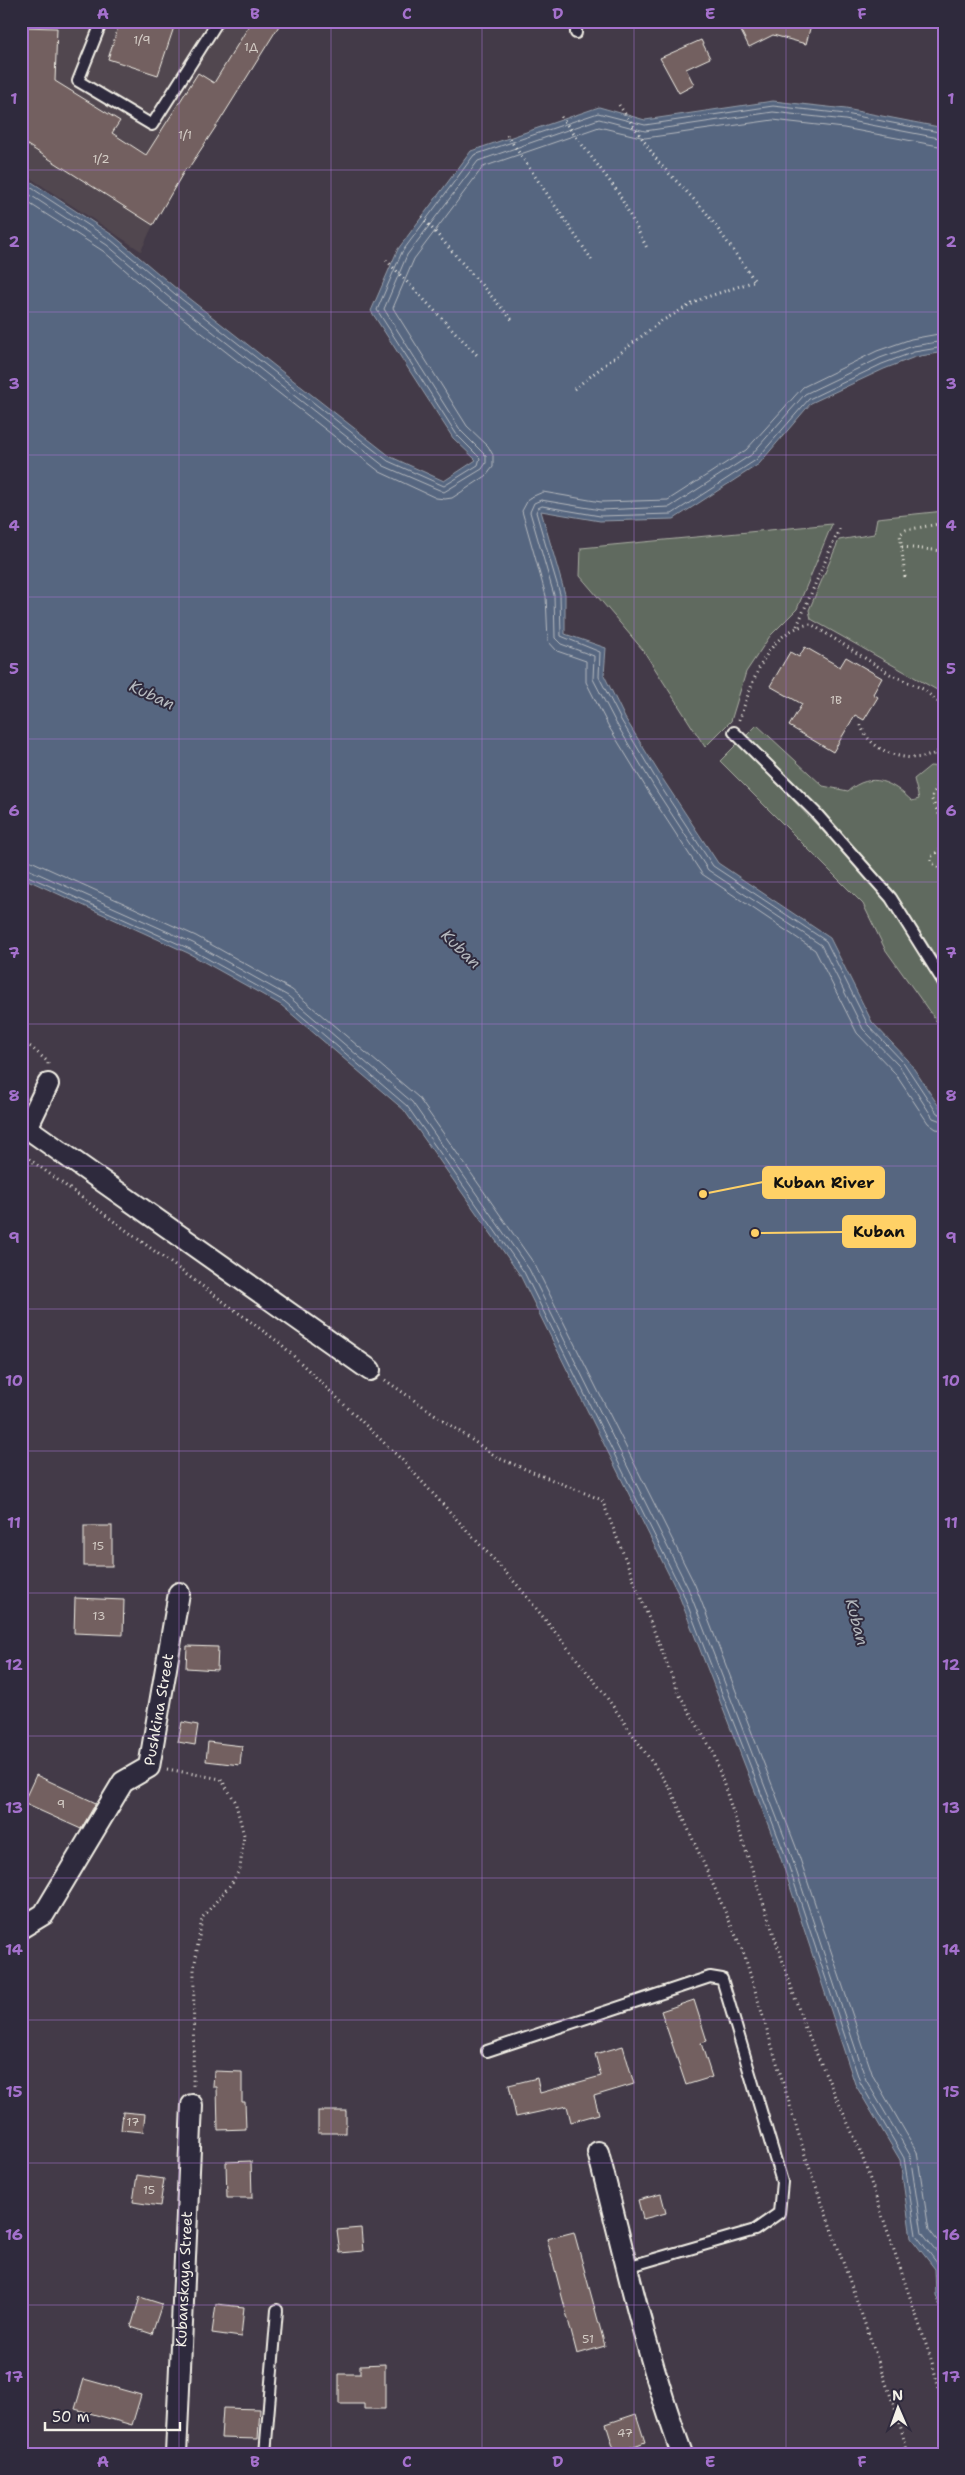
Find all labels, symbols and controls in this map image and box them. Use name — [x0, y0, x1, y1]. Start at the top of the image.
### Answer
text: A — [97, 3, 109, 24]
text: B — [250, 3, 260, 24]
text: C — [402, 3, 412, 24]
text: D — [552, 3, 564, 24]
text: E — [705, 3, 715, 24]
text: F — [857, 3, 867, 24]
house number: 1/9 — [133, 32, 151, 48]
house number: 1Д — [244, 39, 258, 55]
text: 1 — [10, 88, 18, 109]
text: 1 — [947, 88, 955, 109]
house number: 1/1 — [178, 127, 192, 143]
house number: 1/2 — [92, 151, 110, 167]
text: 2 — [8, 231, 20, 252]
text: 2 — [945, 231, 957, 252]
text: 3 — [8, 373, 20, 394]
text: 3 — [945, 373, 957, 394]
text: 4 — [8, 515, 20, 536]
text: 4 — [945, 515, 957, 536]
text: 5 — [9, 658, 19, 679]
text: 5 — [946, 658, 956, 679]
water label: Kuban — [126, 675, 178, 715]
house number: 1В — [830, 692, 842, 708]
text: 6 — [8, 800, 20, 821]
text: 6 — [945, 800, 957, 821]
water label: Kuban — [436, 925, 486, 973]
text: 7 — [8, 942, 20, 963]
text: 7 — [945, 942, 957, 963]
text: 8 — [8, 1085, 20, 1106]
text: 8 — [945, 1085, 957, 1106]
callout: Kuban River — [763, 1167, 884, 1198]
text: Kuban River — [773, 1172, 875, 1193]
callout: Kuban — [843, 1216, 915, 1247]
text: Kuban — [853, 1221, 905, 1242]
text: 9 — [8, 1227, 20, 1248]
text: 9 — [945, 1227, 957, 1248]
text: 10 — [5, 1370, 23, 1391]
text: 10 — [942, 1370, 960, 1391]
text: 11 — [7, 1512, 21, 1533]
text: 11 — [944, 1512, 958, 1533]
house number: 15 — [92, 1538, 104, 1554]
water label: Kuban — [841, 1596, 873, 1648]
house number: 13 — [93, 1608, 105, 1624]
street label: Pushkina Street — [139, 1652, 178, 1767]
text: 12 — [5, 1654, 23, 1675]
text: 12 — [942, 1654, 960, 1675]
house number: 9 — [57, 1796, 65, 1812]
text: 13 — [5, 1797, 23, 1818]
text: 13 — [942, 1797, 960, 1818]
text: 14 — [5, 1939, 23, 1960]
text: 14 — [942, 1939, 960, 1960]
text: 15 — [5, 2081, 23, 2102]
text: 15 — [942, 2081, 960, 2102]
house number: 17 — [127, 2114, 139, 2130]
house number: 15 — [143, 2182, 155, 2198]
street label: Kubanskaya Street — [171, 2211, 197, 2348]
text: 16 — [5, 2224, 23, 2245]
text: 16 — [942, 2224, 960, 2245]
house number: 51 — [582, 2331, 594, 2347]
text: 17 — [5, 2366, 23, 2387]
text: 17 — [942, 2366, 960, 2387]
north arrow — [872, 2382, 922, 2432]
text: N — [892, 2386, 903, 2404]
scale bar — [45, 2400, 180, 2432]
text: 50 m — [52, 2407, 90, 2427]
house number: 47 — [617, 2425, 633, 2441]
text: A — [97, 2451, 109, 2472]
text: B — [250, 2451, 260, 2472]
text: C — [402, 2451, 412, 2472]
text: D — [552, 2451, 564, 2472]
text: E — [705, 2451, 715, 2472]
text: F — [857, 2451, 867, 2472]

